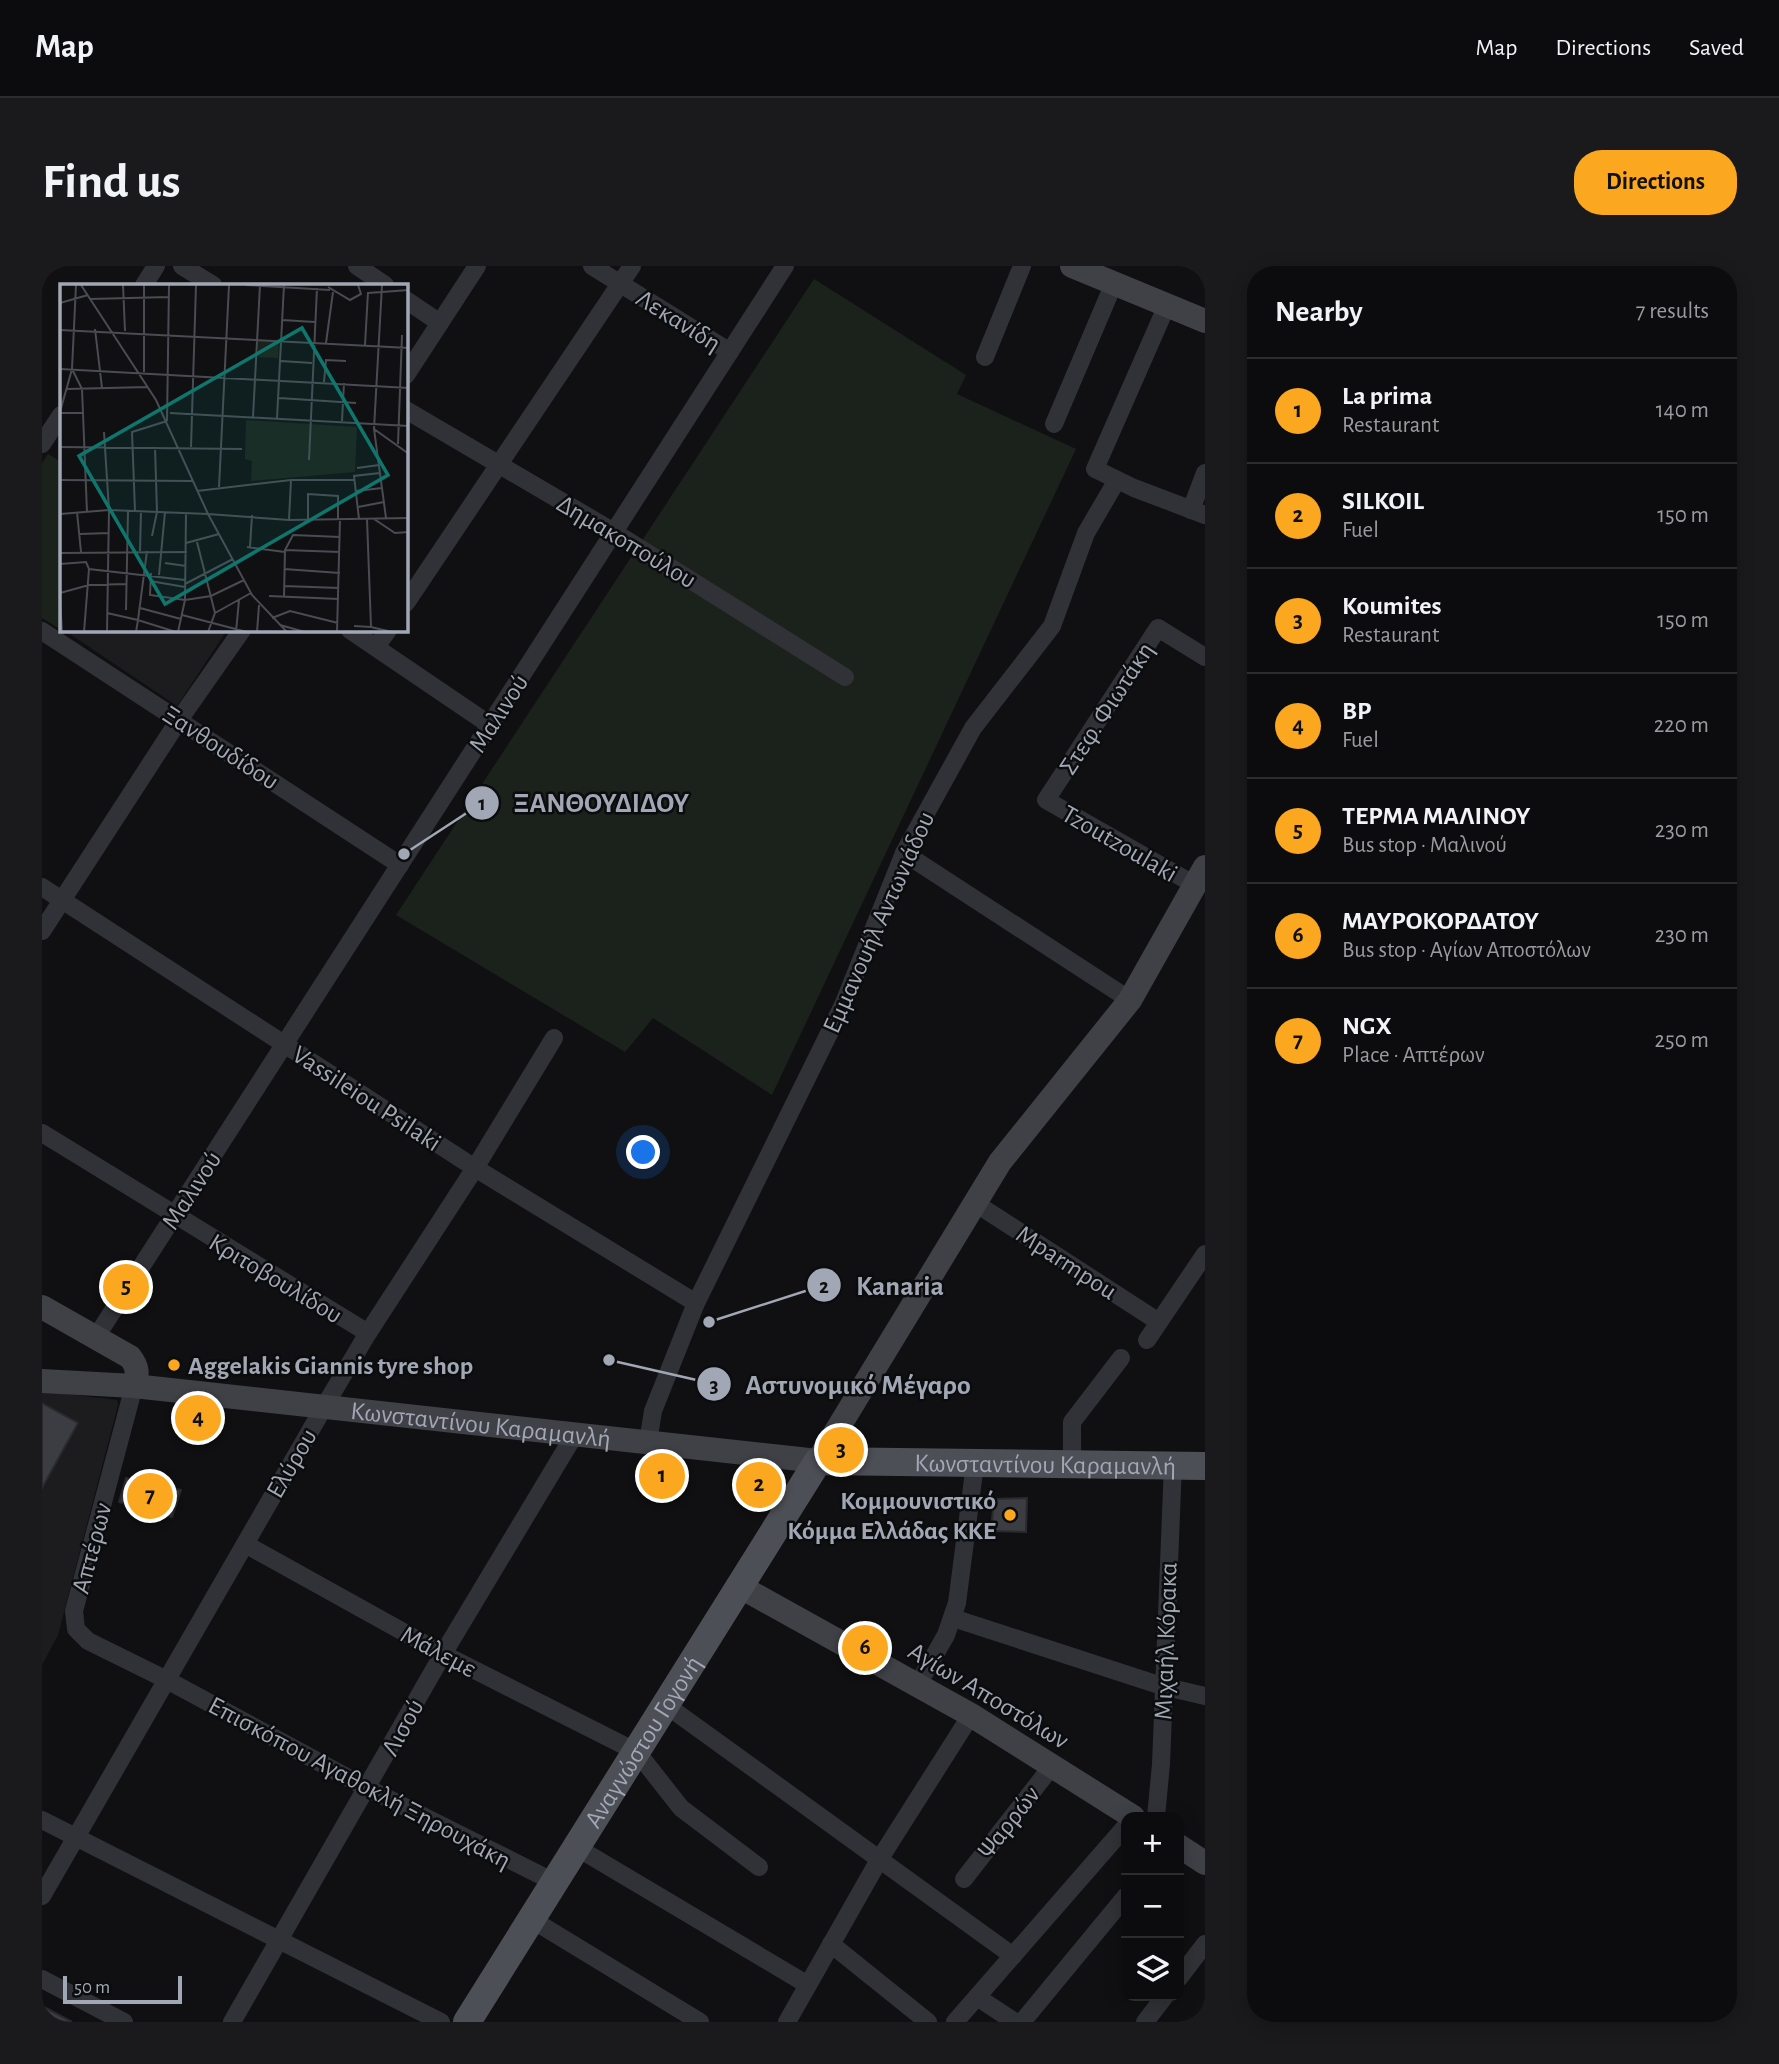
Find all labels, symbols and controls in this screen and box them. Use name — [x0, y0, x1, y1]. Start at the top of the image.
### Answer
text: Map — [35, 31, 94, 64]
text: Map — [1475, 36, 1517, 60]
text: Directions — [1555, 36, 1651, 60]
text: Saved — [1689, 36, 1744, 60]
button: Directions — [1574, 150, 1737, 215]
text: Find us — [42, 158, 181, 207]
inset map — [60, 284, 408, 632]
street label: Λεκανίδη — [632, 285, 725, 357]
text: Nearby — [1275, 297, 1363, 327]
text: 7 results — [1636, 300, 1709, 323]
text: La prima — [1342, 383, 1432, 409]
text: 1 — [1294, 399, 1302, 422]
text: 140 m — [1656, 399, 1709, 422]
text: Restaurant — [1342, 414, 1439, 437]
text: SILKOIL — [1342, 488, 1424, 514]
street label: Δημακοπούλου — [552, 490, 701, 593]
text: 2 — [1293, 504, 1303, 527]
text: 150 m — [1657, 504, 1709, 527]
text: Fuel — [1342, 519, 1379, 542]
text: Koumites — [1342, 593, 1442, 619]
text: 3 — [1293, 609, 1303, 632]
text: 150 m — [1657, 609, 1709, 632]
text: Restaurant — [1342, 624, 1439, 647]
street label: Στεφ. Φιωτάκη — [1055, 638, 1159, 779]
street label: Μαλινού — [464, 670, 533, 757]
text: BP — [1342, 698, 1371, 724]
street label: Ξανθουδίδου — [158, 701, 283, 795]
text: 4 — [1292, 714, 1304, 737]
text: 220 m — [1654, 714, 1709, 737]
text: Fuel — [1342, 729, 1379, 752]
callout: ΞΑΝΘΟΥΔΙΔΟΥ — [465, 778, 703, 827]
text: ΞΑΝΘΟΥΔΙΔΟΥ — [513, 790, 689, 818]
text: 1 — [478, 793, 486, 814]
street label: Tzoutzoulaki — [1057, 800, 1182, 887]
text: ΤΕΡΜΑ ΜΑΛΙΝΟΥ — [1342, 803, 1530, 829]
street label: Εμμανουήλ Αντωνιάδου — [818, 808, 939, 1037]
text: 5 — [1293, 819, 1303, 842]
text: 230 m — [1655, 819, 1709, 842]
text: Bus stop · Μαλινού — [1342, 834, 1507, 857]
text: ΜΑΥΡΟΚΟΡΔΑΤΟΥ — [1342, 908, 1539, 934]
text: 6 — [1292, 924, 1304, 947]
text: 230 m — [1655, 924, 1709, 947]
text: Bus stop · Αγίων Αποστόλων — [1342, 939, 1591, 962]
text: NGX — [1342, 1013, 1392, 1039]
text: 7 — [1293, 1029, 1303, 1052]
text: 250 m — [1655, 1029, 1709, 1052]
street label: Vassileiou Psilaki — [287, 1041, 445, 1156]
text: Place · Απτέρων — [1342, 1044, 1485, 1067]
your location — [626, 1135, 660, 1169]
street label: Μαλινού — [157, 1147, 226, 1234]
street label: Mparmpou — [1012, 1221, 1121, 1305]
street label: Κριτοβουλίδου — [205, 1229, 346, 1329]
pin: 5 — [103, 1261, 149, 1313]
callout: Kanaria — [807, 1261, 958, 1310]
text: Kanaria — [856, 1273, 944, 1301]
text: 2 — [819, 1276, 829, 1297]
place label: Aggelakis Giannis tyre shop — [188, 1353, 473, 1379]
marker: Aggelakis Giannis tyre shop — [166, 1357, 182, 1373]
callout: Αστυνομικό Μέγαρο — [696, 1360, 985, 1409]
text: Αστυνομικό Μέγαρο — [745, 1372, 971, 1400]
text: 3 — [709, 1375, 719, 1396]
pin: 4 — [175, 1392, 221, 1444]
street label: Κωνσταντίνου Καραμανλή — [349, 1398, 612, 1452]
pin: 3 — [818, 1424, 864, 1476]
street label: Ελύρου — [262, 1425, 322, 1502]
pin: 1 — [639, 1450, 685, 1502]
street label: Κωνσταντίνου Καραμανλή — [914, 1450, 1176, 1480]
pin: 2 — [736, 1459, 782, 1511]
pin: 7 — [127, 1470, 173, 1522]
place label: Κομμουνιστικό Κόμμα Ελλάδας ΚΚΕ — [787, 1488, 996, 1544]
street label: Απτέρων — [67, 1500, 117, 1596]
marker: Κομμουνιστικό Κόμμα Ελλάδας ΚΚΕ — [1002, 1507, 1018, 1523]
street label: Μιχαήλ Κόρακα — [1150, 1562, 1182, 1720]
street label: Μάλεμε — [396, 1621, 481, 1683]
pin: 6 — [842, 1622, 888, 1674]
street label: Αγίων Αποστόλων — [904, 1638, 1073, 1754]
street label: Αναγνώστου Γογονή — [580, 1651, 707, 1832]
street label: Επισκόπου Αγαθοκλή Ξηρουχάκη — [204, 1692, 515, 1874]
street label: Λισού — [377, 1695, 429, 1760]
street label: Ψαρρών — [973, 1781, 1045, 1864]
map controls — [1121, 1812, 1184, 2001]
button: + — [1121, 1812, 1184, 1875]
button: − — [1121, 1875, 1184, 1938]
button: layers — [1121, 1938, 1184, 2001]
scale bar — [63, 1973, 182, 2005]
text: 50 m — [74, 1978, 110, 1997]

